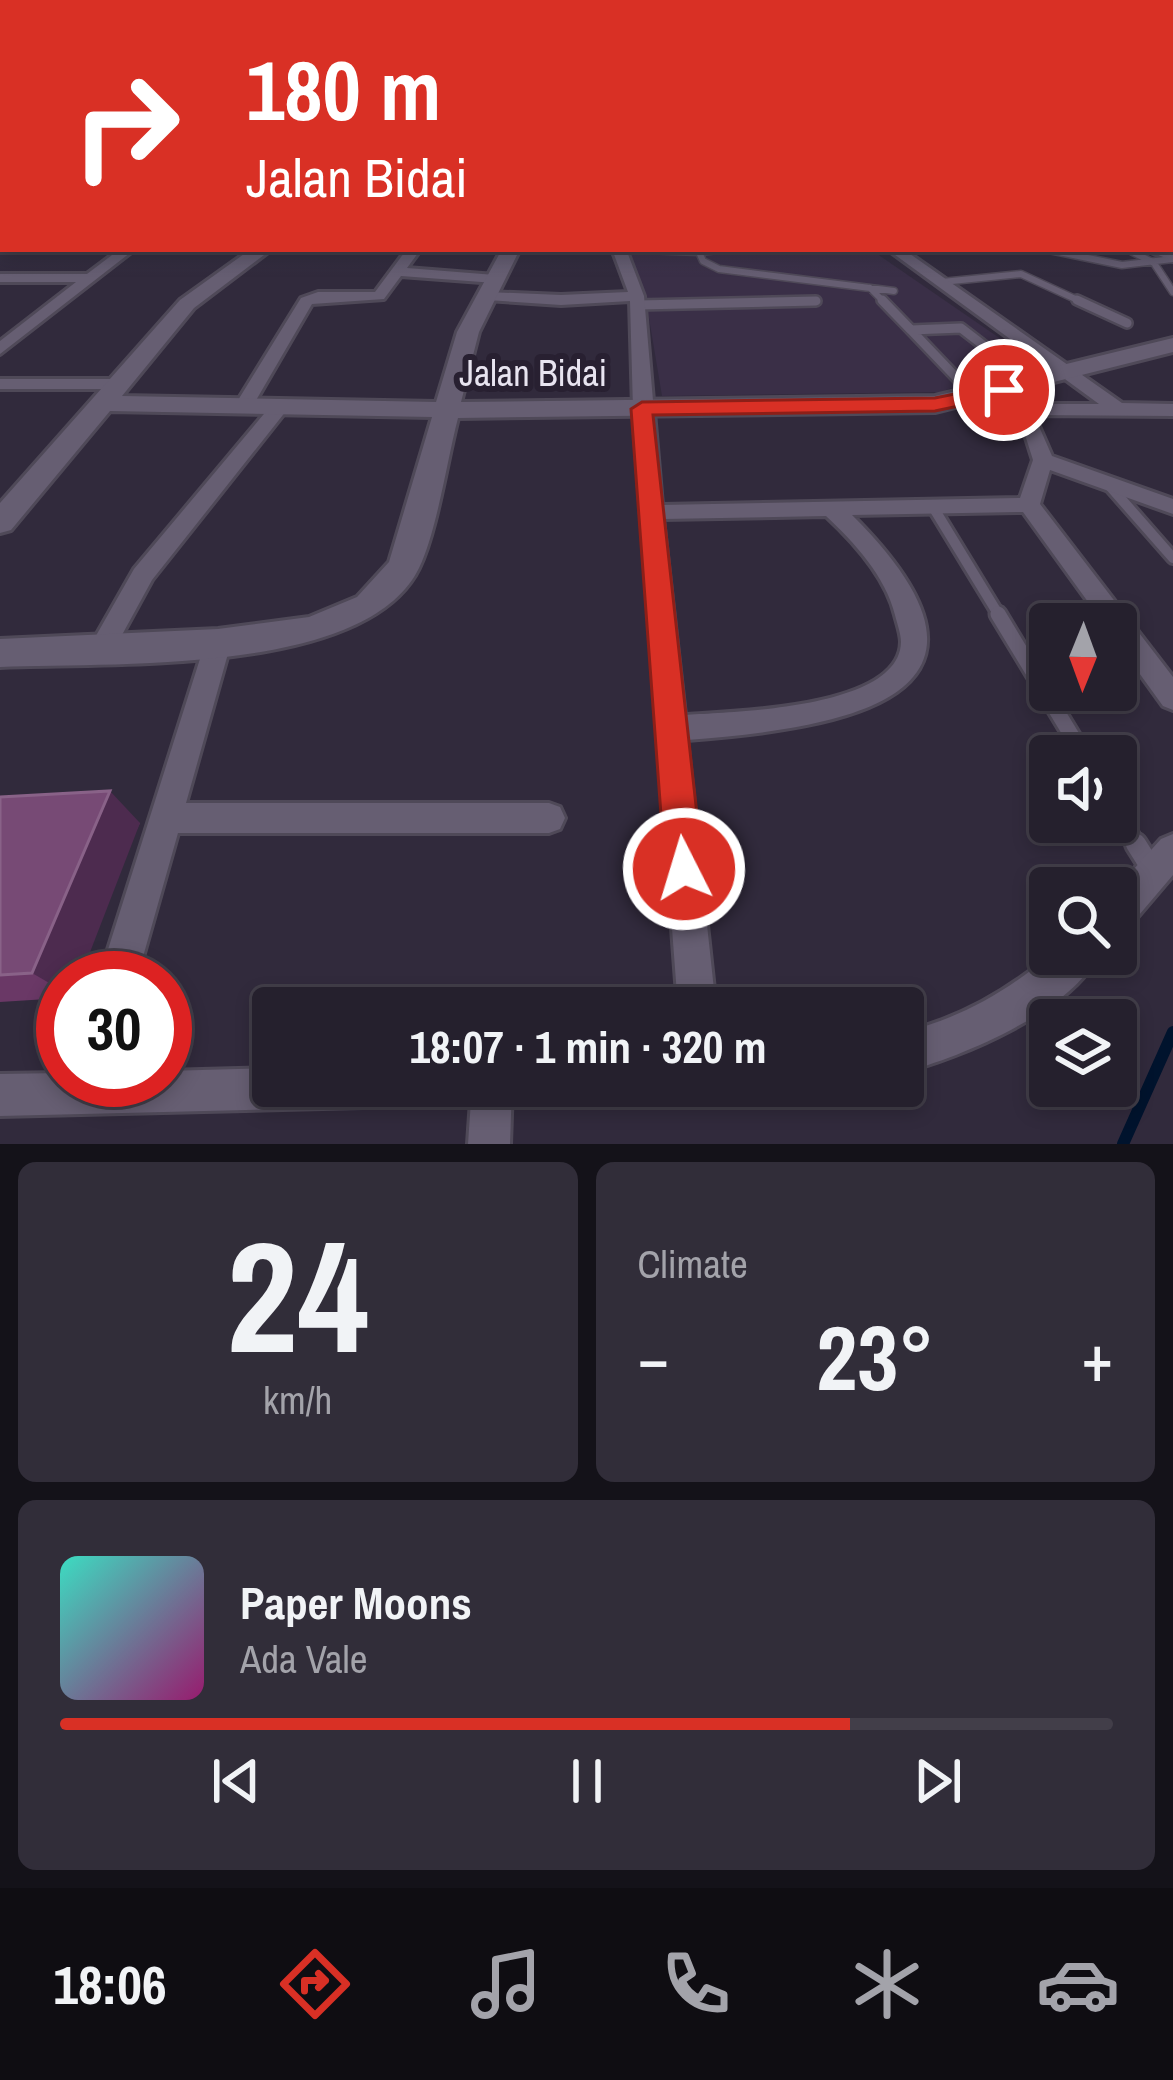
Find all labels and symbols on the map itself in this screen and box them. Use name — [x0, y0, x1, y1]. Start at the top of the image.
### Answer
pin — [953, 339, 1055, 441]
street label: Jalan Bidai — [459, 349, 607, 397]
north arrow — [1029, 603, 1137, 711]
position arrow — [621, 806, 747, 932]
speed limit sign: 30 — [36, 951, 192, 1107]

